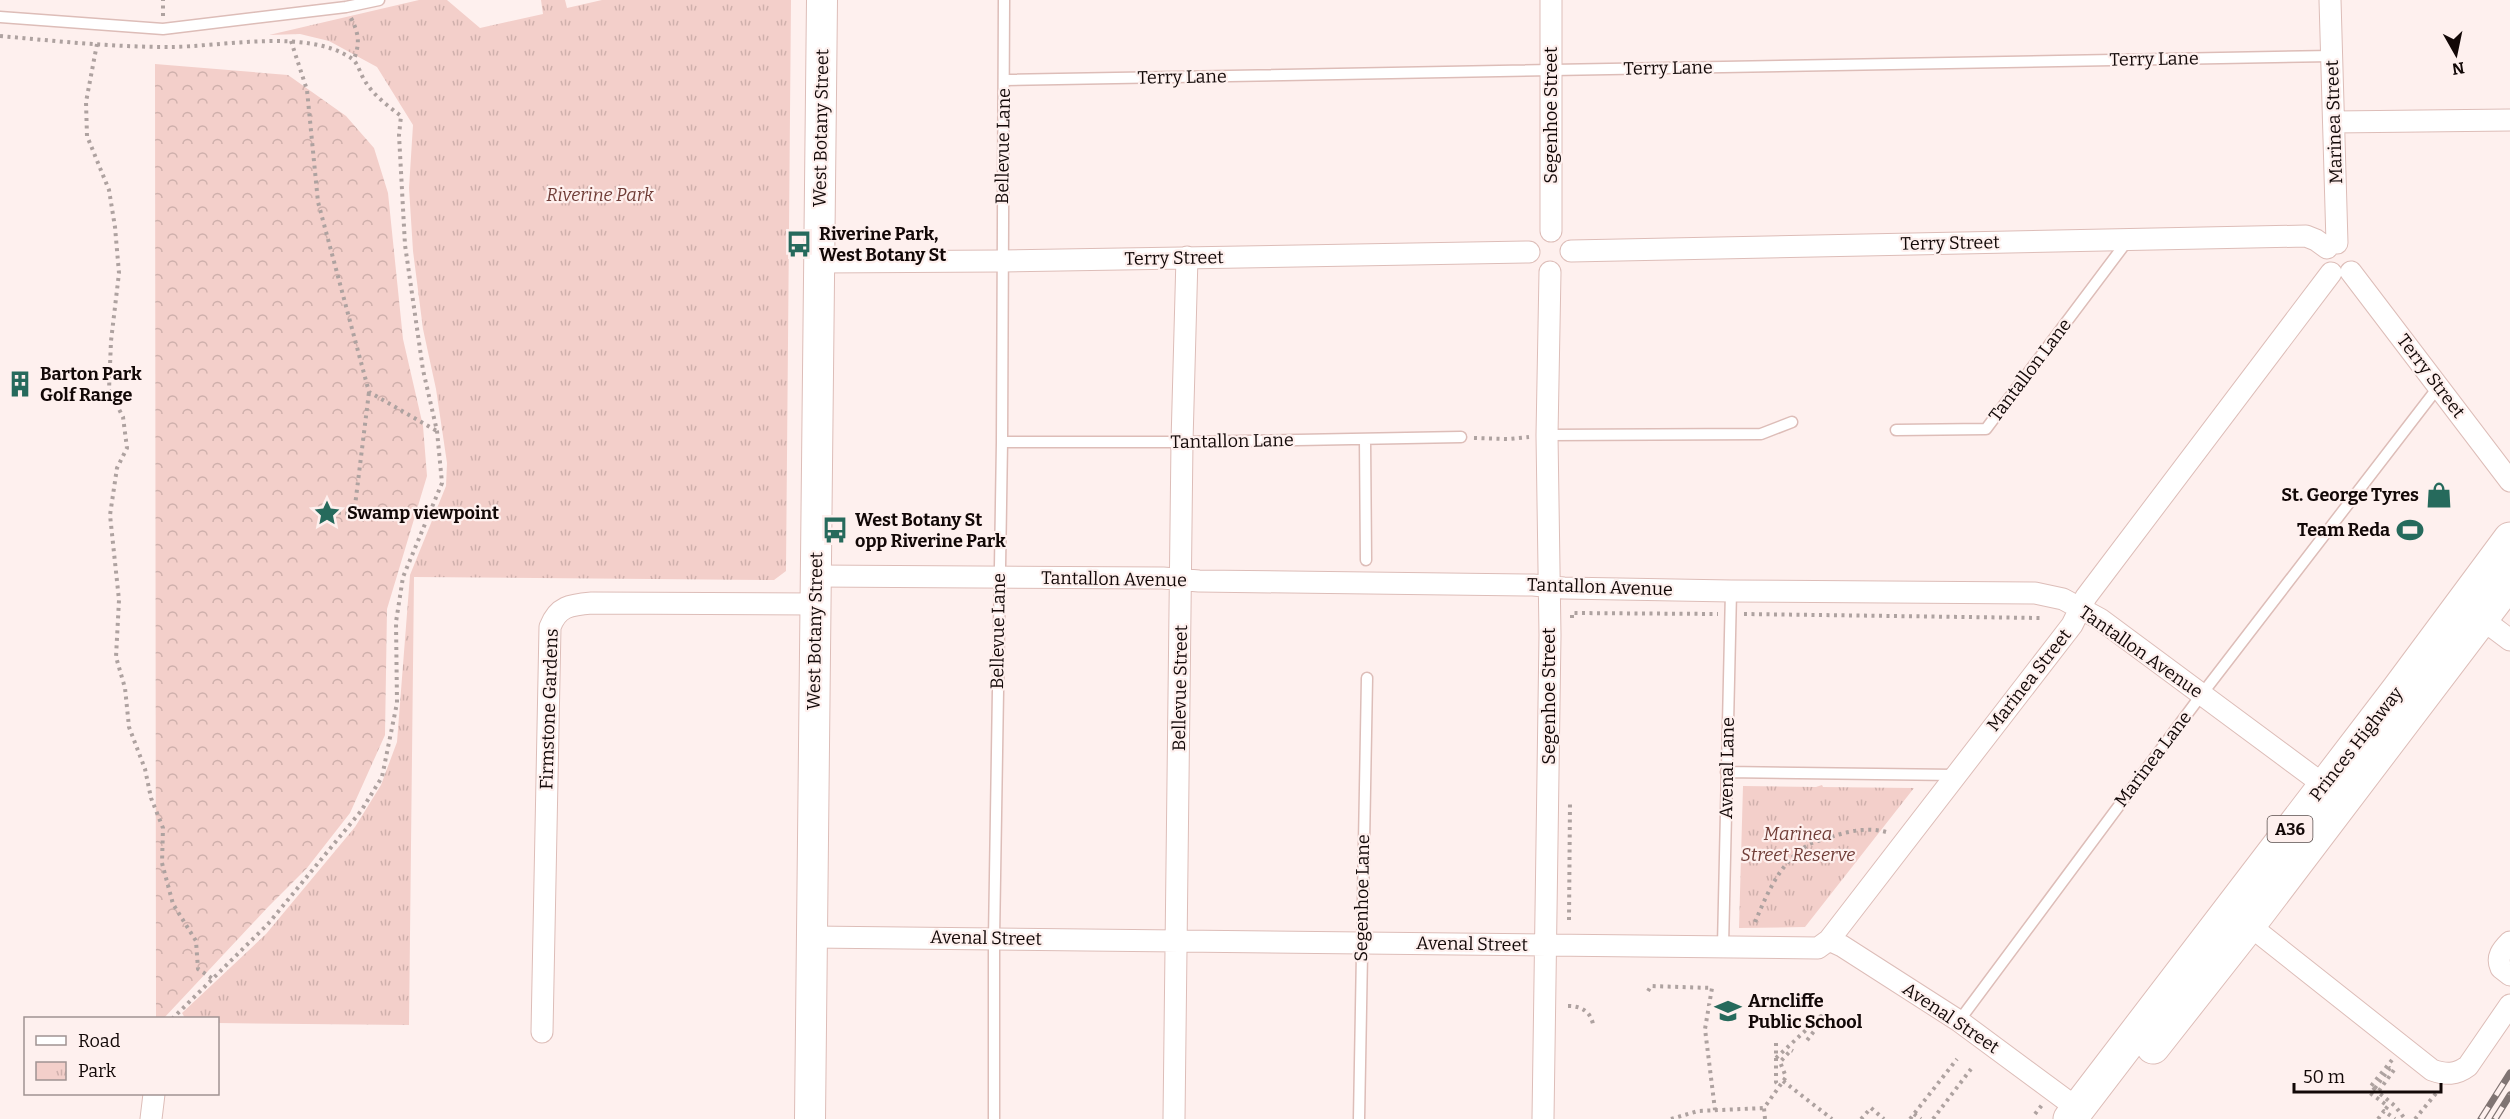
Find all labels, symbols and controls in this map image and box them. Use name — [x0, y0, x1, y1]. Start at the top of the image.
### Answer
north arrow — [2426, 24, 2486, 84]
street label: Segenhoe Street — [1540, 46, 1562, 184]
street label: Terry Lane — [2109, 47, 2199, 71]
street label: West Botany Street — [809, 48, 833, 207]
street label: Terry Lane — [1623, 56, 1713, 80]
text: N — [2451, 58, 2466, 79]
street label: Marinea Street — [2321, 59, 2347, 184]
street label: Terry Lane — [1137, 65, 1227, 89]
street label: Bellevue Lane — [991, 88, 1015, 204]
park label: Riverine Park — [546, 184, 654, 206]
place label: Riverine Park, West Botany St — [819, 223, 946, 266]
bus stop icon: Riverine Park, West Botany St — [784, 229, 814, 259]
street label: Terry Street — [1900, 231, 2000, 255]
street label: Terry Street — [1124, 246, 1224, 270]
street label: Tantallon Lane — [1984, 314, 2076, 426]
street label: Terry Street — [2392, 330, 2470, 423]
place label: Barton Park Golf Range — [40, 363, 142, 406]
building icon: Barton Park Golf Range — [5, 369, 35, 399]
street label: Tantallon Lane — [1170, 429, 1294, 453]
shop icon: St. George Tyres — [2424, 480, 2454, 510]
place label: St. George Tyres — [2281, 484, 2419, 506]
place icon: Swamp viewpoint — [312, 498, 342, 528]
place label: Swamp viewpoint — [347, 502, 499, 524]
place label: West Botany St opp Riverine Park — [855, 509, 1006, 552]
bus stop icon: West Botany St opp Riverine Park — [820, 515, 850, 545]
sports icon: Team Reda — [2395, 515, 2425, 545]
place label: Team Reda — [2297, 519, 2390, 541]
street label: West Botany Street — [803, 551, 827, 710]
street label: Tantallon Avenue — [1041, 567, 1187, 591]
street label: Bellevue Lane — [986, 573, 1010, 689]
street label: Tantallon Avenue — [1527, 573, 1673, 601]
street label: Tantallon Avenue — [2075, 601, 2207, 703]
street label: Bellevue Street — [1168, 624, 1192, 751]
street label: Marinea Street — [1982, 624, 2076, 736]
street label: Segenhoe Street — [1538, 627, 1560, 765]
street label: Firmstone Gardens — [535, 628, 563, 790]
street label: Princes Highway — [2305, 682, 2408, 806]
street label: Marinea Lane — [2110, 707, 2196, 811]
street label: Avenal Lane — [1715, 717, 1739, 819]
road number: A36 — [2268, 816, 2312, 842]
park label: Marinea Street Reserve — [1741, 823, 1855, 866]
street label: Segenhoe Lane — [1350, 834, 1374, 962]
street label: Avenal Street — [930, 926, 1043, 950]
street label: Avenal Street — [1416, 932, 1529, 956]
street label: Avenal Street — [1899, 978, 2004, 1059]
place label: Arncliffe Public School — [1748, 990, 1863, 1033]
school or university icon: Arncliffe Public School — [1713, 996, 1743, 1026]
legend — [24, 1017, 219, 1095]
text: Road — [78, 1030, 121, 1052]
scale bar — [2294, 1056, 2441, 1094]
text: Park — [78, 1060, 117, 1082]
text: 50 m — [2303, 1066, 2345, 1088]

